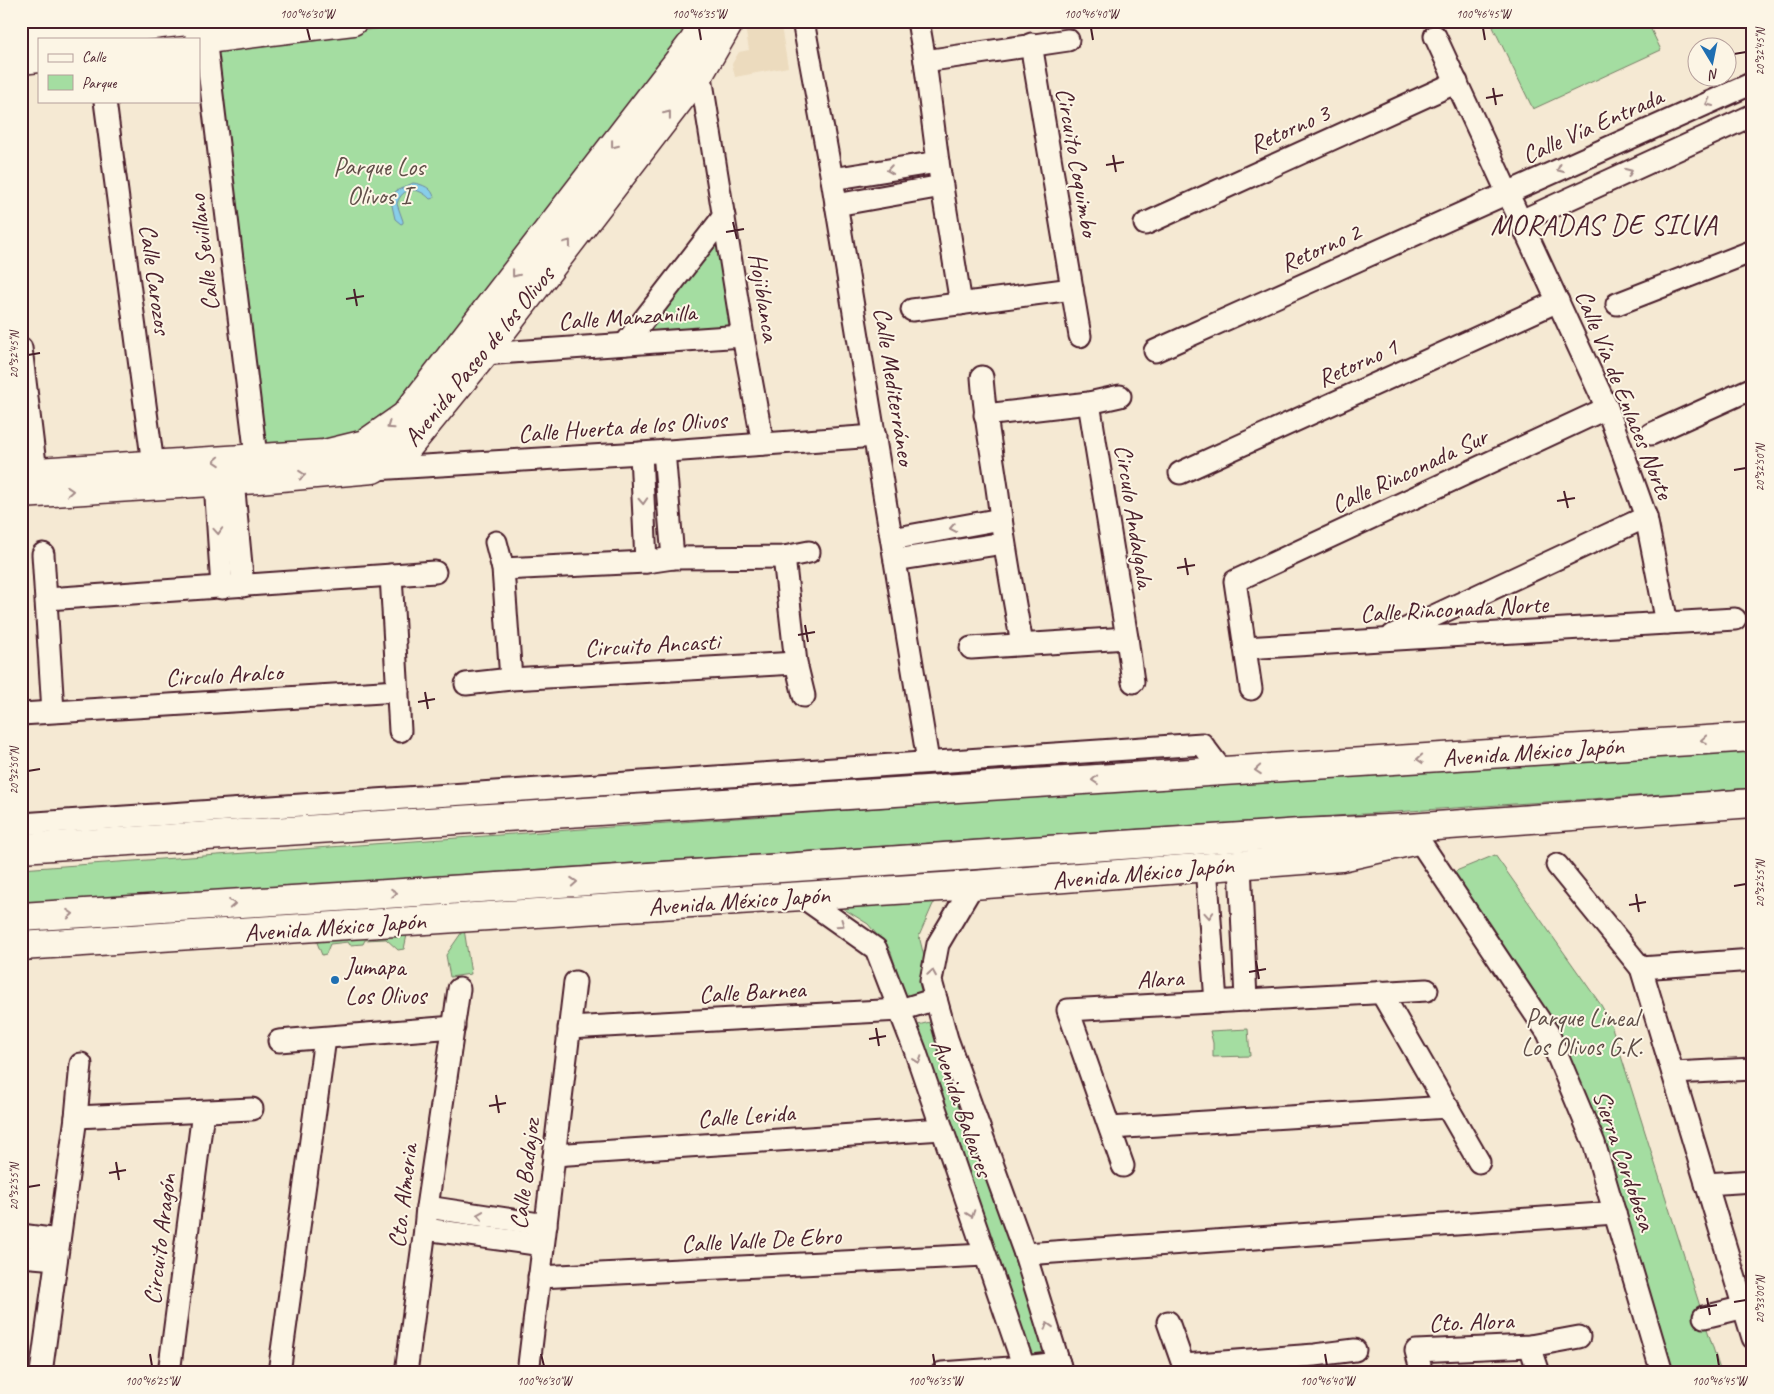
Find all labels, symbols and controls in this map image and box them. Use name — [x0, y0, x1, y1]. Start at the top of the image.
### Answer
text: 100°46'30"W — [280, 6, 336, 22]
text: 100°46'35"W — [672, 6, 728, 22]
text: 100°46'40"W — [1064, 6, 1120, 22]
text: 100°46'45"W — [1456, 6, 1512, 22]
text: 20°32'45"N — [1752, 27, 1768, 76]
legend — [38, 38, 200, 102]
north arrow — [1686, 38, 1736, 88]
text: Calle — [82, 48, 107, 67]
text: N — [1706, 65, 1720, 84]
text: Parque — [82, 74, 118, 93]
street label: Calle Vía Entrada — [1517, 79, 1670, 171]
street label: Circuito Coquimbo — [1048, 85, 1106, 242]
street label: Retorno 3 — [1244, 96, 1336, 161]
one-way arrow — [1705, 97, 1714, 107]
one-way arrow — [662, 111, 670, 120]
one-way arrow — [611, 139, 620, 149]
park label: Parque Los Olivos I — [333, 151, 427, 212]
one-way arrow — [1556, 163, 1565, 174]
one-way arrow — [886, 164, 895, 174]
one-way arrow — [1624, 168, 1633, 178]
street label: Calle Sevillano — [181, 192, 227, 313]
district label: MORADAS DE SILVA — [1490, 207, 1719, 242]
street label: Retorno 2 — [1275, 215, 1367, 280]
street label: Calle Carozos — [131, 222, 179, 339]
one-way arrow — [563, 240, 571, 249]
street label: Hojiblanca — [741, 251, 787, 346]
street label: Avenida Paseo de los Olivos — [396, 258, 563, 453]
one-way arrow — [512, 268, 520, 277]
street label: Calle Vía de Enlaces Norte — [1567, 285, 1681, 505]
street label: Calle Manzanilla — [557, 296, 700, 338]
street label: Calle Mediterráneo — [866, 305, 923, 471]
text: 20°32'45"N — [6, 330, 22, 379]
street label: Retorno 1 — [1312, 330, 1404, 395]
street label: Calle Huerta de los Olivos — [517, 404, 730, 450]
street label: Calle Rinconada Sur — [1326, 419, 1495, 521]
one-way arrow — [386, 420, 396, 429]
street label: Circulo Andalgala — [1107, 442, 1162, 593]
text: 20°32'50"N — [1752, 443, 1768, 492]
one-way arrow — [213, 455, 221, 466]
one-way arrow — [298, 470, 306, 481]
one-way arrow — [66, 486, 74, 497]
one-way arrow — [638, 497, 649, 505]
one-way arrow — [949, 522, 957, 532]
one-way arrow — [212, 527, 223, 535]
street label: Calle Rinconada Norte — [1359, 588, 1551, 630]
street label: Circuito Ancasti — [584, 625, 724, 665]
street label: Circulo Aralco — [165, 656, 287, 694]
street label: Avenida México Japón — [1441, 730, 1625, 774]
one-way arrow — [1700, 735, 1708, 746]
text: 20°32'50"N — [6, 746, 22, 795]
one-way arrow — [1415, 753, 1423, 764]
one-way arrow — [1253, 764, 1261, 775]
one-way arrow — [1091, 774, 1099, 785]
street label: Avenida México Japón — [1051, 849, 1236, 897]
text: 20°32'55"N — [1752, 859, 1768, 908]
one-way arrow — [570, 877, 578, 888]
street label: Avenida México Japón — [647, 879, 831, 923]
one-way arrow — [391, 888, 399, 899]
one-way arrow — [228, 898, 236, 909]
street label: Avenida México Japón — [243, 905, 427, 949]
one-way arrow — [66, 908, 74, 919]
one-way arrow — [1204, 911, 1215, 919]
one-way arrow — [835, 918, 844, 927]
place label: Jumapa Los Olivos — [344, 951, 428, 1012]
street label: Alara — [1136, 962, 1186, 996]
one-way arrow — [927, 969, 937, 978]
street label: Calle Barnea — [698, 973, 808, 1011]
marker: Jumapa Los Olivos — [329, 974, 341, 986]
park label: Parque Lineal Los Olivos G.K. — [1521, 1002, 1643, 1063]
street label: Avenida Baleares — [924, 1035, 1001, 1183]
one-way arrow — [912, 1056, 922, 1064]
street label: Sierra Cordobesa — [1585, 1086, 1664, 1237]
street label: Calle Lerida — [696, 1096, 798, 1135]
street label: Calle Badajoz — [502, 1115, 548, 1231]
street label: Cto. Almeria — [381, 1140, 426, 1250]
text: 20°32'55"N — [6, 1162, 22, 1211]
street label: Circuito Aragón — [136, 1171, 184, 1306]
one-way arrow — [965, 1209, 975, 1218]
one-way arrow — [476, 1210, 485, 1220]
street label: Calle Valle De Ebro — [680, 1220, 843, 1260]
text: 20°33'00"N — [1752, 1275, 1768, 1324]
street label: Cto. Alora — [1428, 1304, 1516, 1339]
one-way arrow — [1043, 1323, 1053, 1331]
text: 100°46'25"W — [125, 1373, 181, 1389]
text: 100°46'30"W — [517, 1373, 573, 1389]
text: 100°46'35"W — [908, 1373, 964, 1389]
text: 100°46'40"W — [1300, 1373, 1356, 1389]
text: 100°46'45"W — [1692, 1373, 1748, 1389]

